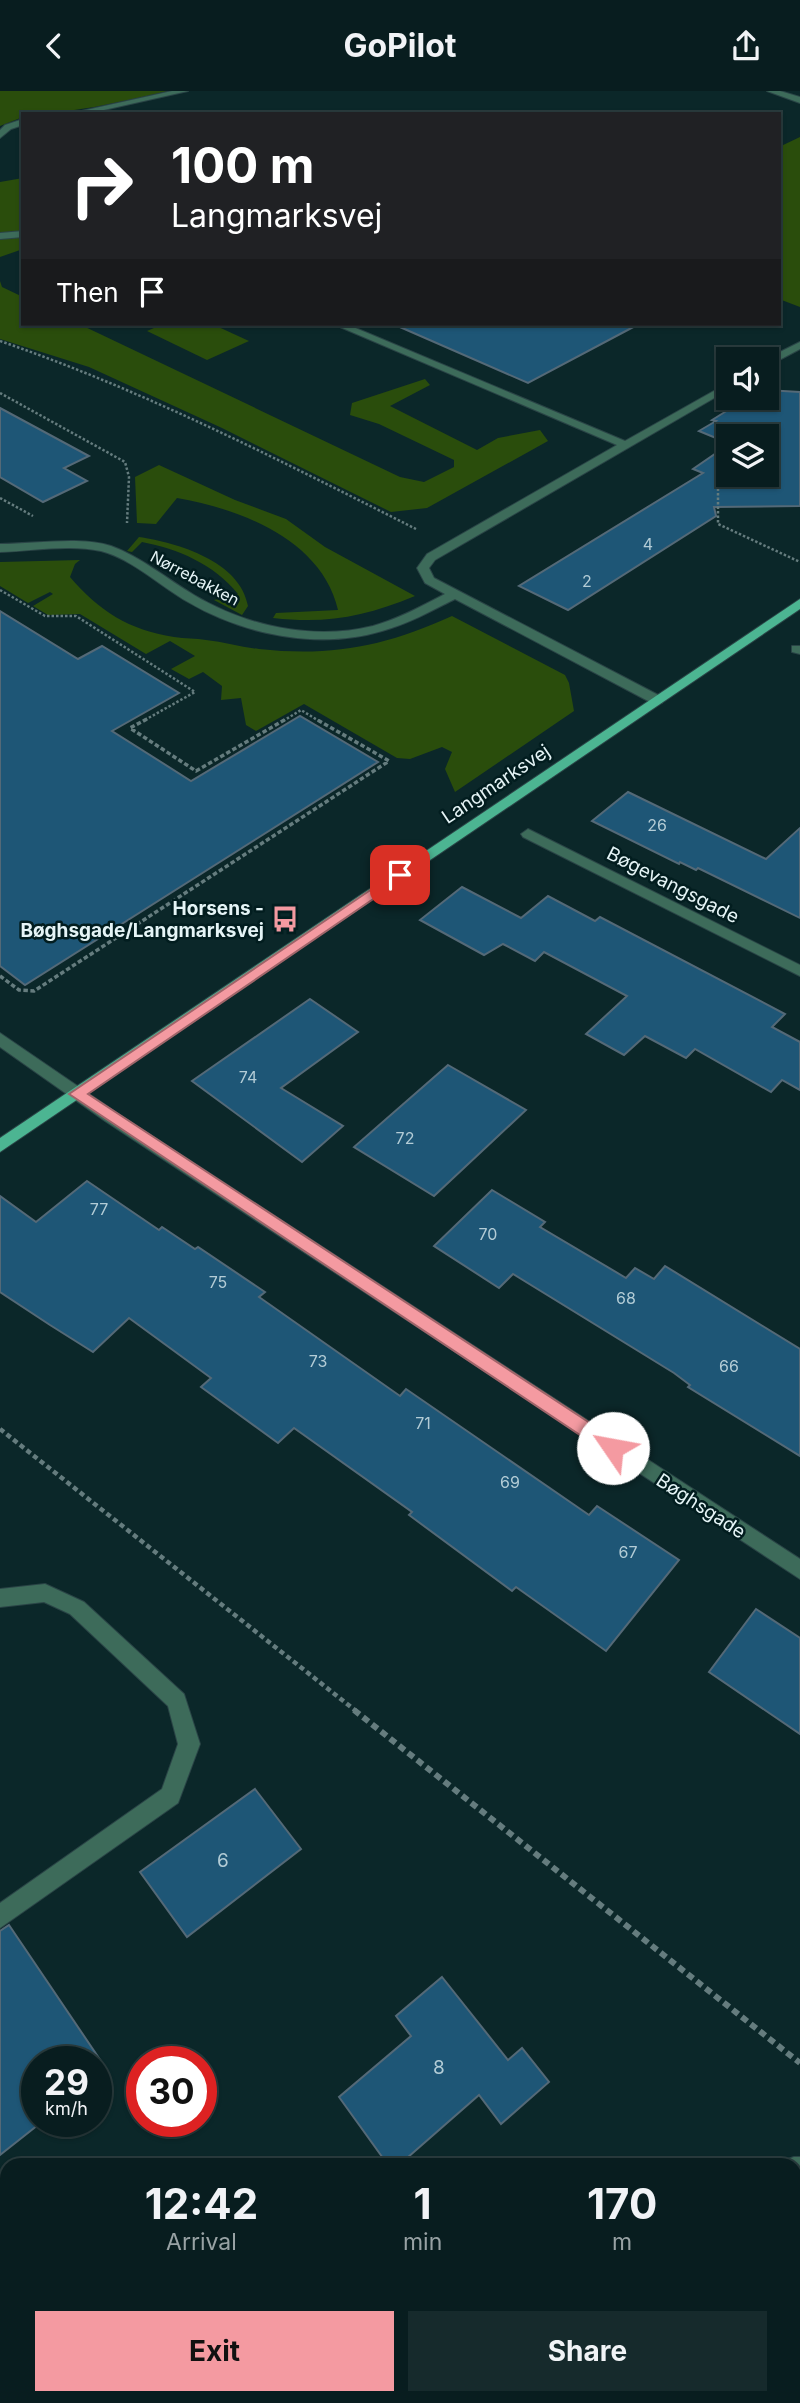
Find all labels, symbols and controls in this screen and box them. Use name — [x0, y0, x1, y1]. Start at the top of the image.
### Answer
text: GoPilot — [343, 26, 457, 65]
icon: back — [35, 27, 73, 65]
icon: share — [727, 27, 765, 65]
text: 100 m — [171, 136, 315, 195]
icon: right — [56, 140, 147, 231]
text: Langmarksvej — [171, 196, 382, 235]
icon: arrive — [133, 273, 171, 311]
text: Then — [56, 277, 119, 308]
map controls — [716, 347, 779, 487]
button: sound — [716, 347, 779, 410]
button: layers — [716, 424, 779, 487]
house number: 4 — [643, 534, 653, 554]
street label: Nørrebakken — [147, 546, 243, 610]
house number: 2 — [582, 571, 592, 591]
street label: Langmarksvej — [438, 739, 554, 829]
house number: 26 — [647, 815, 667, 835]
street label: Bøgevangsgade — [603, 842, 743, 928]
pin — [370, 845, 430, 905]
icon: arrive — [381, 856, 419, 894]
place label: Horsens - Bøghsgade/Langmarksvej — [20, 897, 264, 942]
bus stop icon: Horsens - Bøghsgade/Langmarksvej — [270, 904, 300, 934]
house number: 74 — [239, 1067, 257, 1087]
house number: 72 — [396, 1128, 414, 1148]
house number: 77 — [90, 1199, 108, 1219]
house number: 70 — [479, 1224, 497, 1244]
house number: 75 — [209, 1272, 227, 1292]
house number: 68 — [616, 1288, 636, 1308]
house number: 73 — [309, 1351, 327, 1371]
house number: 66 — [719, 1356, 739, 1376]
position arrow — [576, 1411, 650, 1485]
house number: 71 — [415, 1413, 431, 1433]
street label: Bøghsgade — [652, 1469, 750, 1543]
house number: 69 — [500, 1472, 520, 1492]
house number: 67 — [619, 1542, 637, 1562]
house number: 6 — [217, 1849, 229, 1872]
speed limit sign: 30 — [126, 2046, 217, 2137]
house number: 8 — [433, 2056, 445, 2079]
text: 29 — [44, 2061, 89, 2103]
text: km/h — [45, 2098, 88, 2119]
text: 12:42 — [145, 2178, 258, 2229]
text: 1 — [414, 2178, 432, 2229]
text: 170 — [587, 2178, 657, 2229]
text: Arrival — [166, 2228, 237, 2256]
text: min — [403, 2228, 442, 2256]
text: m — [612, 2228, 632, 2256]
button: Exit — [35, 2311, 394, 2391]
button: Share — [408, 2311, 767, 2391]

